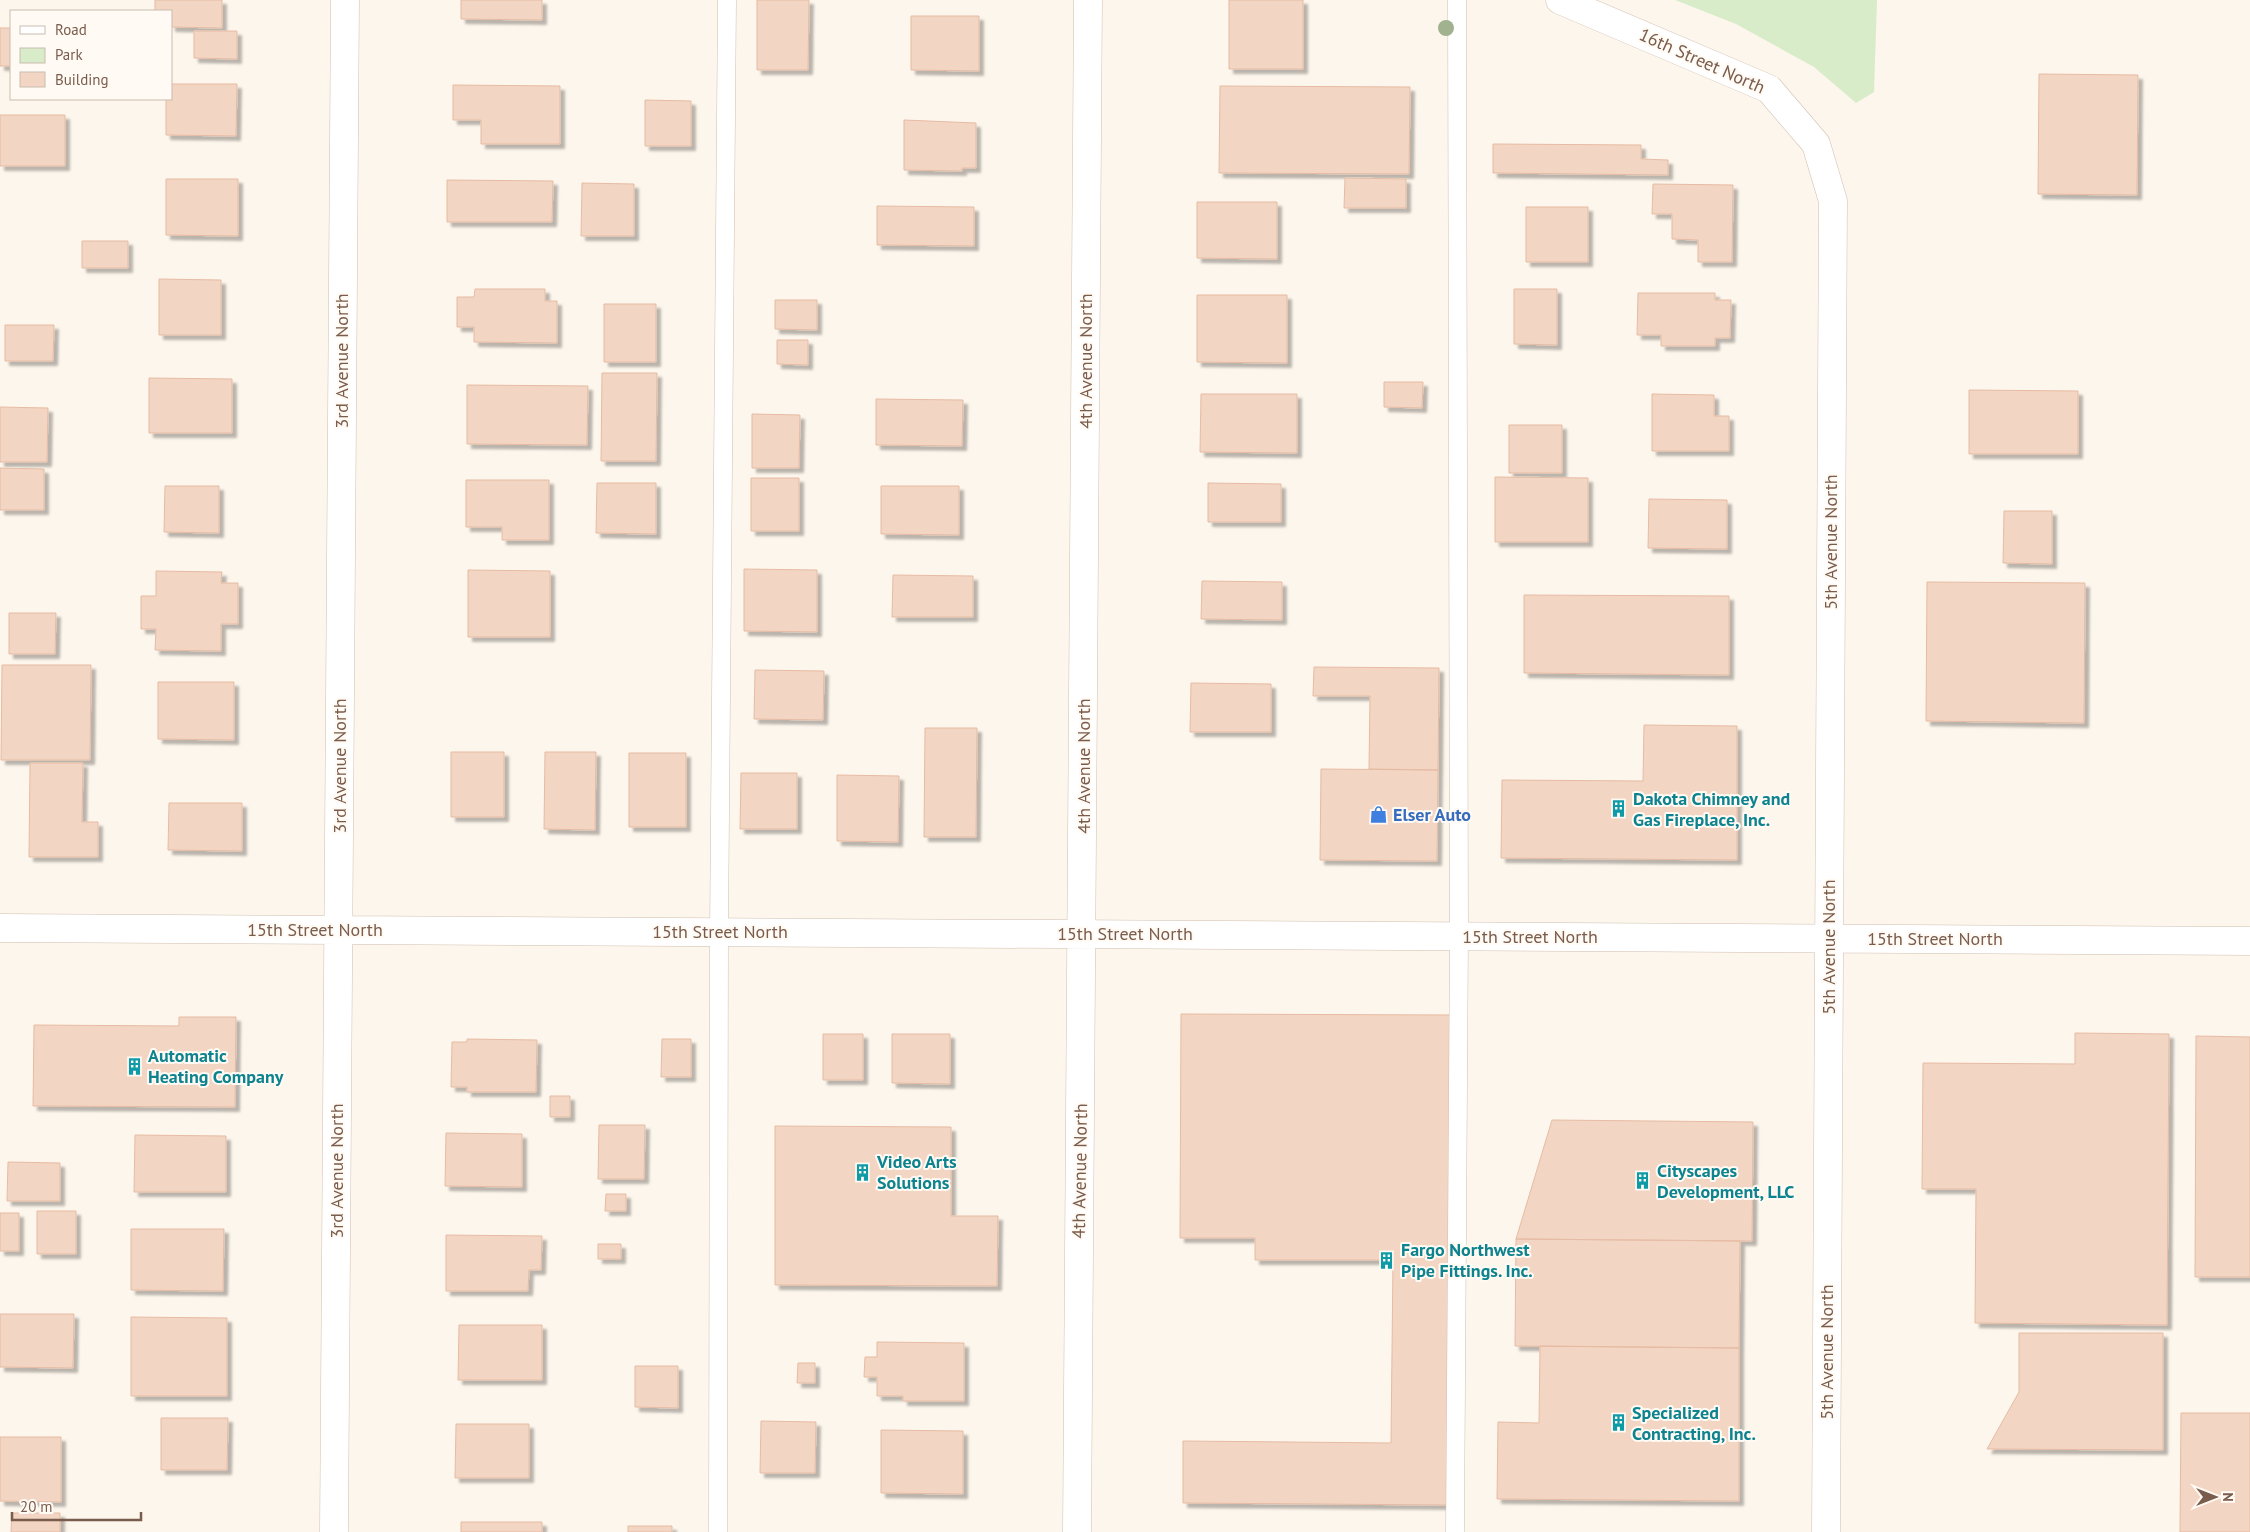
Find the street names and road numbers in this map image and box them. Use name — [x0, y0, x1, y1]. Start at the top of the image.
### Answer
street label: 16th Street North — [1636, 22, 1769, 99]
street label: 3rd Avenue North — [330, 293, 353, 429]
street label: 4th Avenue North — [1074, 293, 1097, 429]
street label: 5th Avenue North — [1819, 474, 1842, 610]
street label: 3rd Avenue North — [328, 698, 351, 834]
street label: 4th Avenue North — [1072, 698, 1095, 834]
street label: 5th Avenue North — [1817, 879, 1840, 1015]
street label: 15th Street North — [247, 918, 383, 941]
street label: 15th Street North — [652, 920, 788, 943]
street label: 15th Street North — [1057, 922, 1193, 945]
street label: 15th Street North — [1462, 925, 1598, 948]
street label: 15th Street North — [1867, 927, 2003, 950]
street label: 3rd Avenue North — [325, 1103, 348, 1239]
street label: 4th Avenue North — [1067, 1103, 1092, 1239]
street label: 5th Avenue North — [1815, 1284, 1838, 1420]

